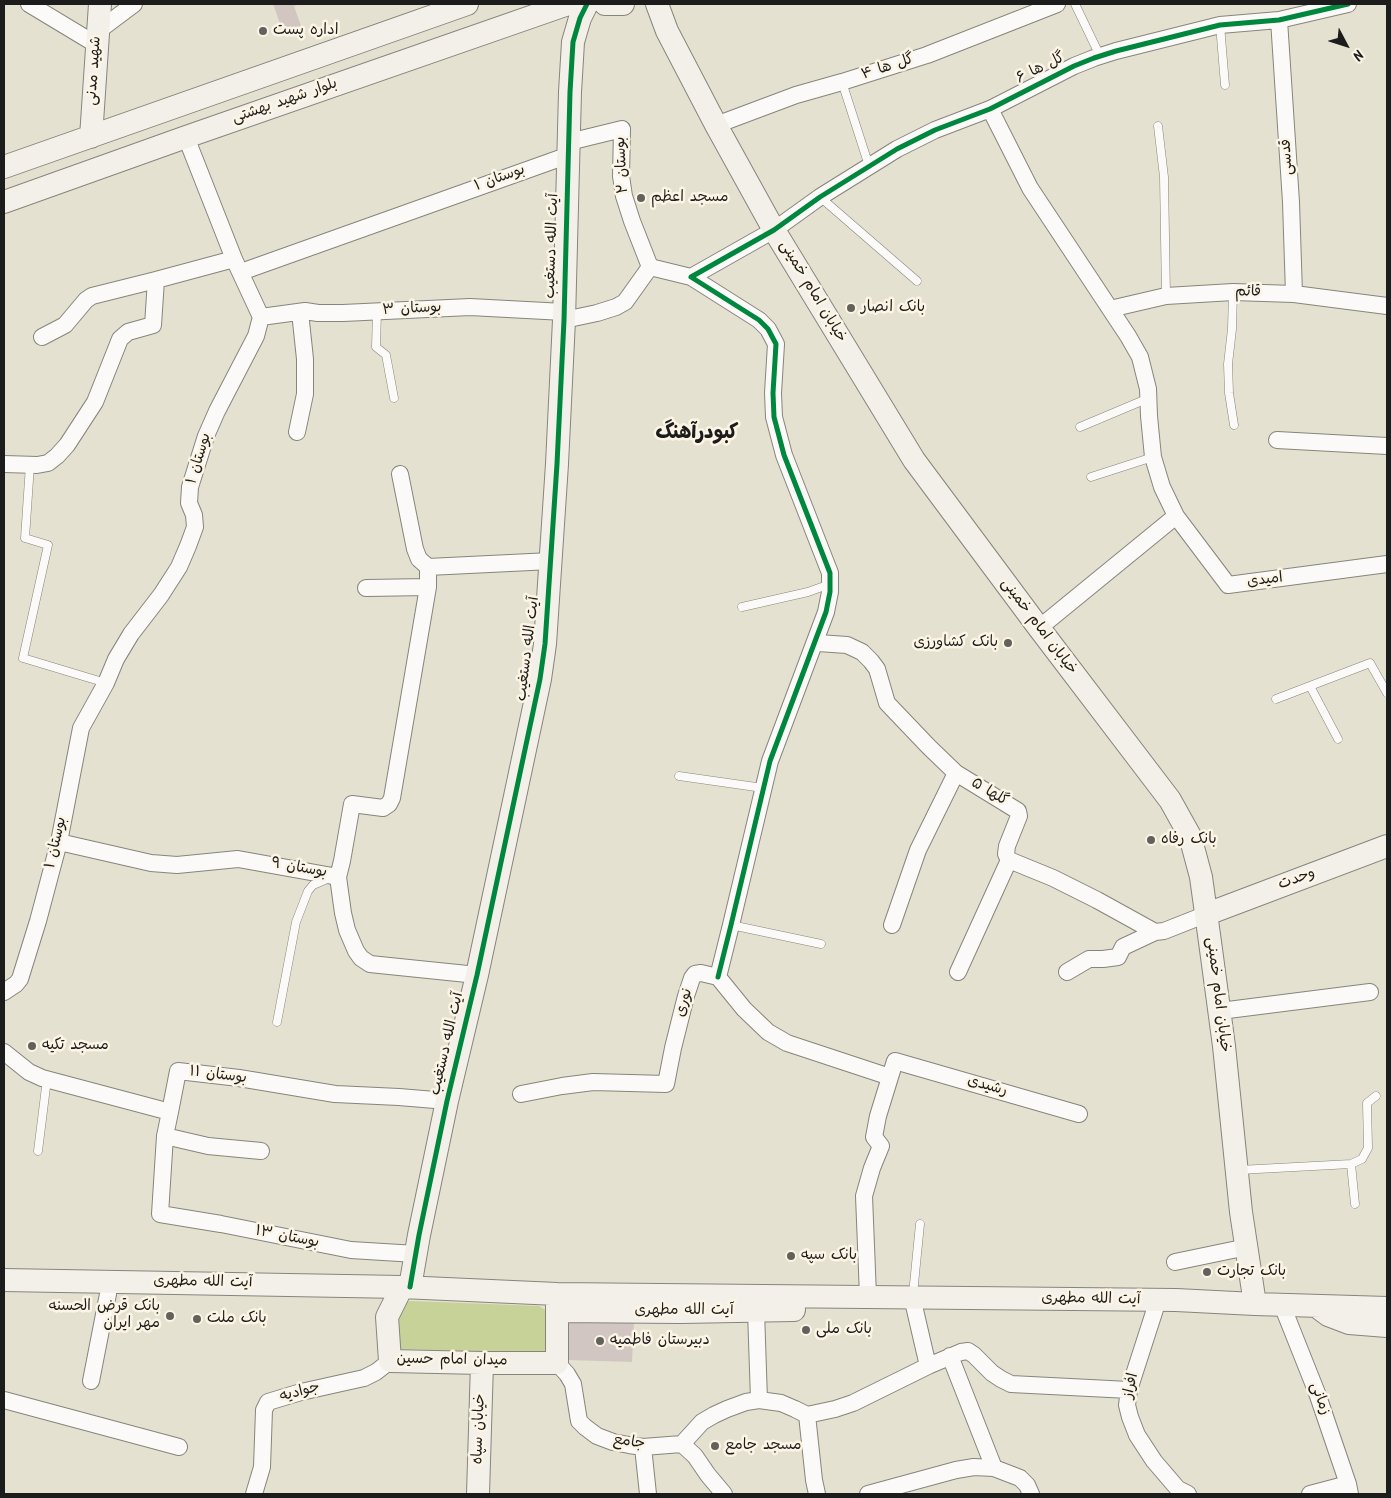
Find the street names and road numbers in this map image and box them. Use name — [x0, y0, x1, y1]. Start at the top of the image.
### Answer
street label: شهید مدنی — [84, 36, 106, 106]
street label: گل ها ۶ — [1014, 49, 1068, 89]
street label: گل ها ۴ — [859, 51, 917, 85]
street label: بلوار شهید بهشتی — [230, 76, 340, 128]
street label: بوستان ۲ — [613, 136, 633, 194]
street label: قدسی — [1278, 139, 1298, 175]
street label: بوستان ۱ — [472, 162, 528, 196]
street label: آیت الله دستغیب — [542, 193, 564, 299]
street label: خیابان امام خمینی — [774, 238, 850, 346]
street label: قائم — [1235, 284, 1261, 302]
street label: بوستان ۳ — [382, 299, 442, 321]
street label: بوستان ۱ — [184, 431, 216, 487]
street label: امیدی — [1246, 570, 1284, 592]
street label: خیابان امام خمینی — [996, 575, 1080, 679]
street label: آیت الله دستغیب — [514, 596, 544, 702]
street label: گلها ۵ — [967, 775, 1011, 811]
street label: بوستان ۱ — [42, 815, 72, 871]
street label: بوستان ۹ — [270, 855, 328, 883]
street label: وحدت — [1276, 865, 1318, 895]
street label: خیابان امام خمینی — [1201, 936, 1233, 1054]
street label: نوری — [672, 987, 698, 1019]
street label: آیت الله دستغیب — [427, 991, 469, 1097]
street label: بوستان ۱۱ — [188, 1064, 248, 1088]
street label: رشیدی — [965, 1073, 1009, 1101]
street label: بوستان ۱۳ — [254, 1223, 320, 1253]
street label: آیت الله مطهری — [153, 1273, 253, 1293]
street label: آیت الله مطهری — [1041, 1290, 1141, 1310]
street label: آیت الله مطهری — [634, 1302, 734, 1320]
street label: میدان امام حسین — [396, 1351, 508, 1371]
street label: افراز — [1120, 1372, 1144, 1400]
street label: جوادیه — [278, 1379, 322, 1407]
street label: زمانی — [1305, 1380, 1333, 1418]
street label: خیابان سپاه — [470, 1393, 490, 1465]
street label: جامع — [612, 1432, 646, 1454]

